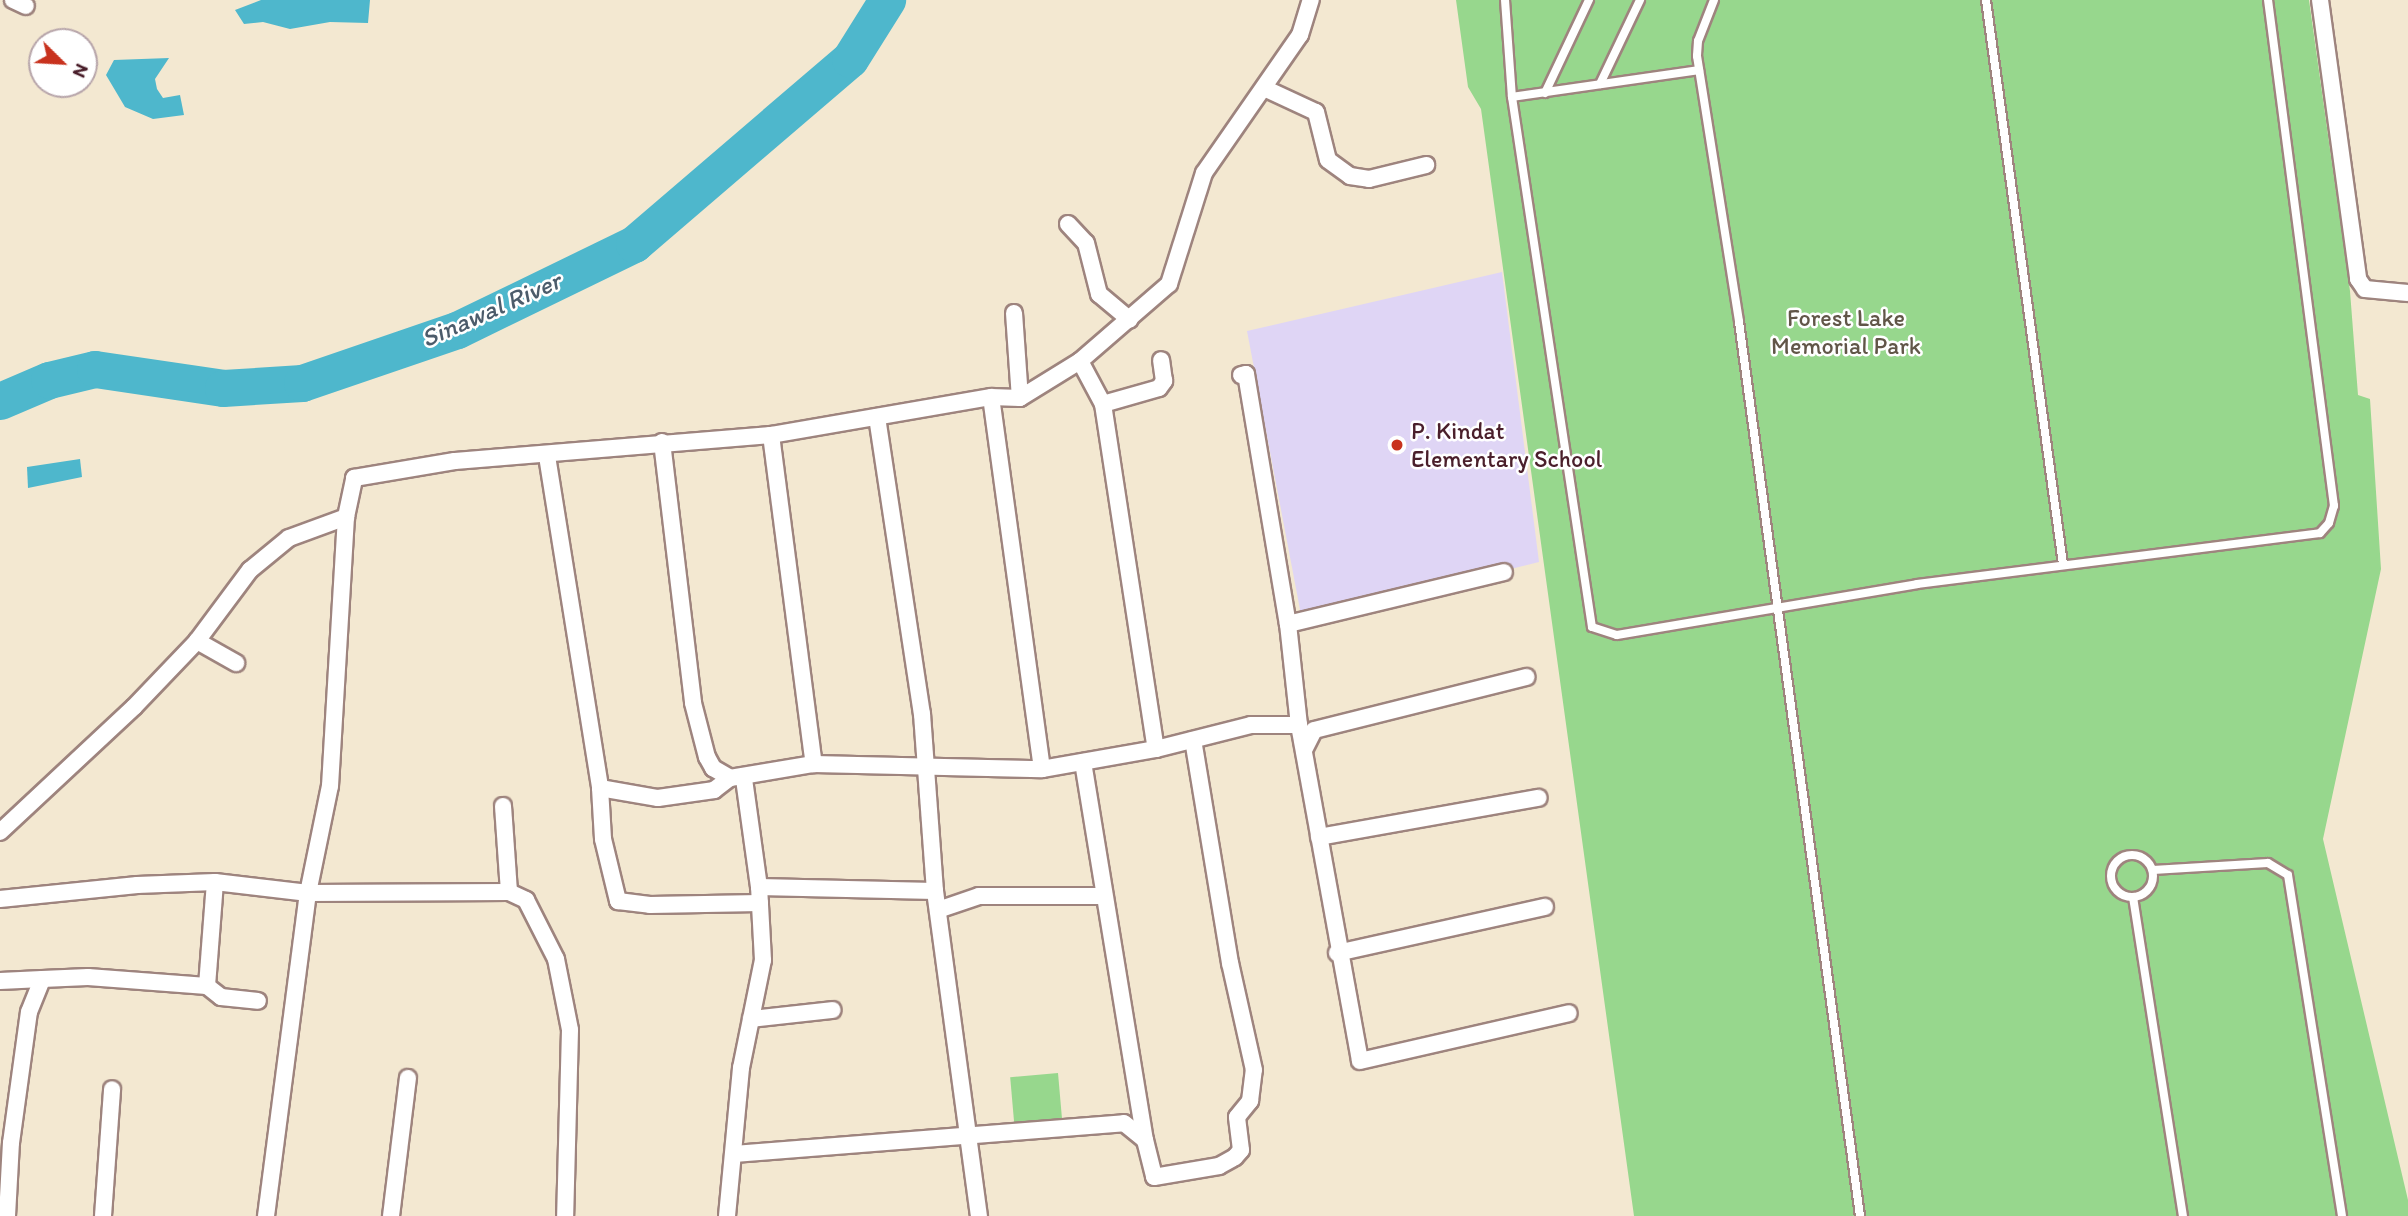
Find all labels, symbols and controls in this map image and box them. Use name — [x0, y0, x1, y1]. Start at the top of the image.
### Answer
north arrow — [28, 28, 98, 98]
text: N — [68, 60, 94, 81]
water label: Sinawal River — [416, 265, 566, 355]
park label: Forest Lake Memorial Park — [1771, 304, 1921, 360]
place label: P. Kindat Elementary School — [1411, 417, 1602, 473]
marker: P. Kindat Elementary School — [1389, 437, 1405, 453]

